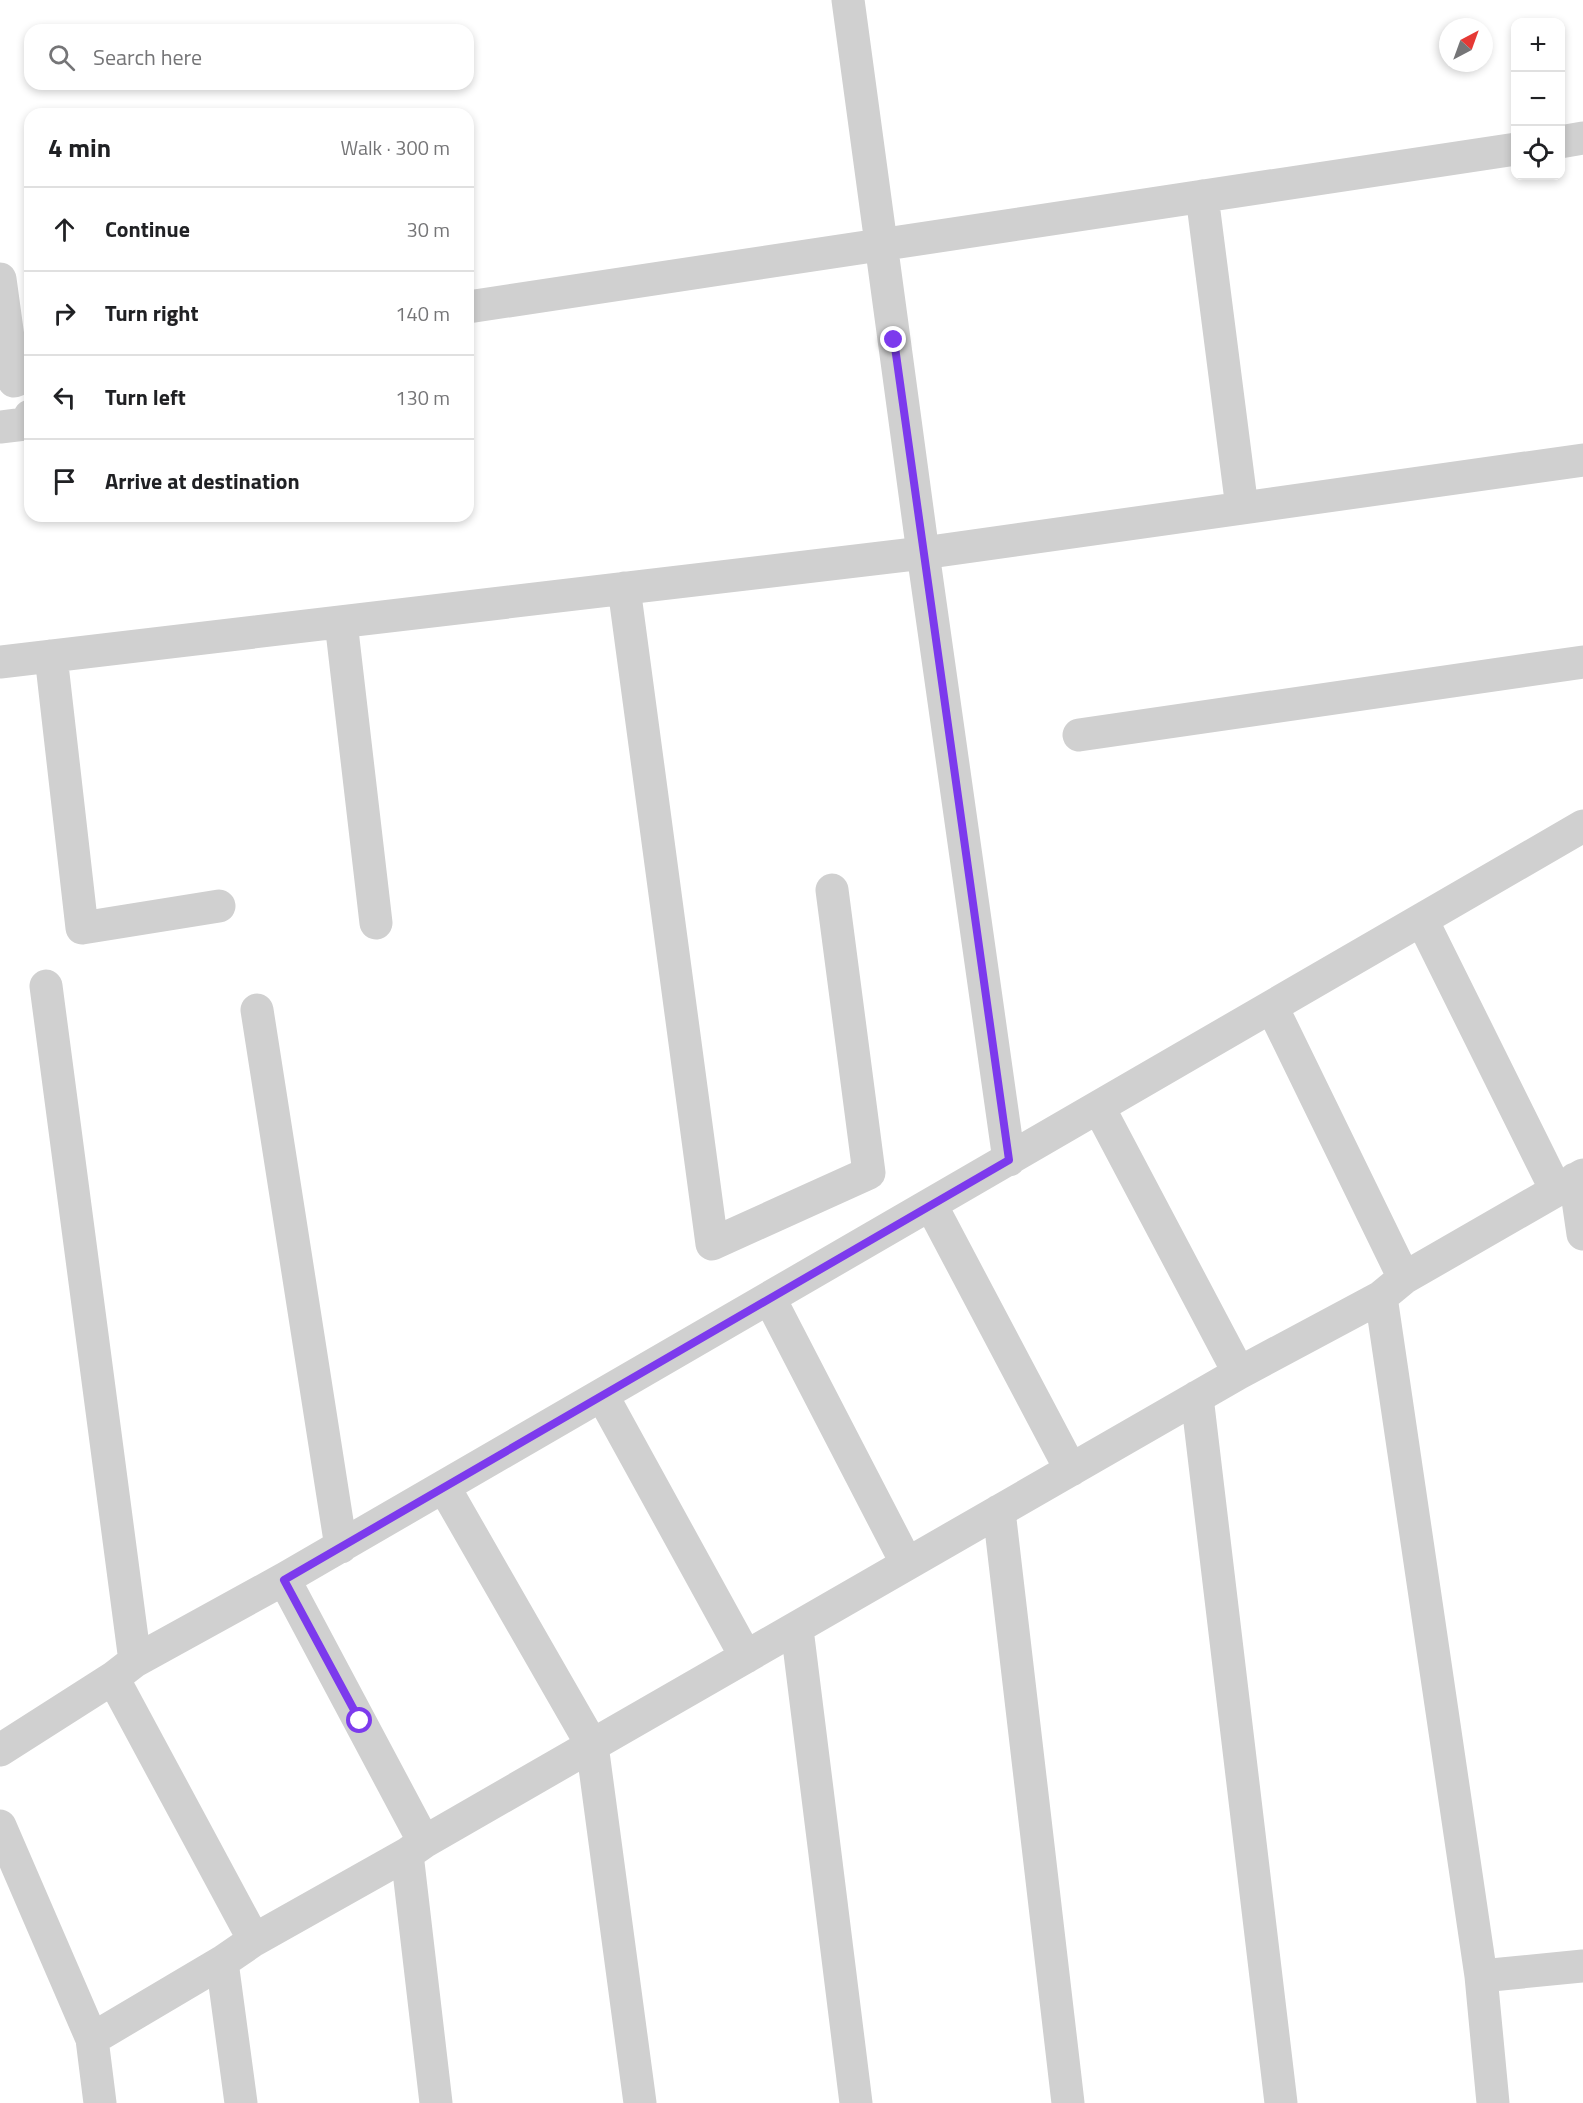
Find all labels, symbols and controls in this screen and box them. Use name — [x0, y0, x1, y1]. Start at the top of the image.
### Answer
north arrow — [1439, 18, 1493, 72]
map controls — [1511, 18, 1565, 180]
button: + — [1511, 18, 1565, 72]
search box — [24, 24, 474, 90]
text: Search here — [93, 40, 202, 74]
icon: search — [45, 41, 78, 74]
button: − — [1511, 72, 1565, 126]
button: locate — [1511, 126, 1565, 180]
text: 4 min — [48, 128, 111, 167]
text: Walk · 300 m — [341, 132, 450, 163]
text: Continue — [105, 212, 190, 246]
icon: ahead — [48, 213, 81, 246]
text: 30 m — [406, 214, 450, 245]
text: Turn right — [105, 296, 199, 330]
icon: right — [48, 297, 81, 330]
text: 140 m — [395, 298, 450, 329]
route end — [880, 326, 906, 352]
text: Turn left — [105, 380, 186, 414]
icon: left — [48, 381, 81, 414]
text: 130 m — [395, 382, 450, 413]
text: Arrive at destination — [105, 464, 300, 498]
icon: arrive — [48, 465, 81, 498]
route start — [346, 1707, 372, 1733]

